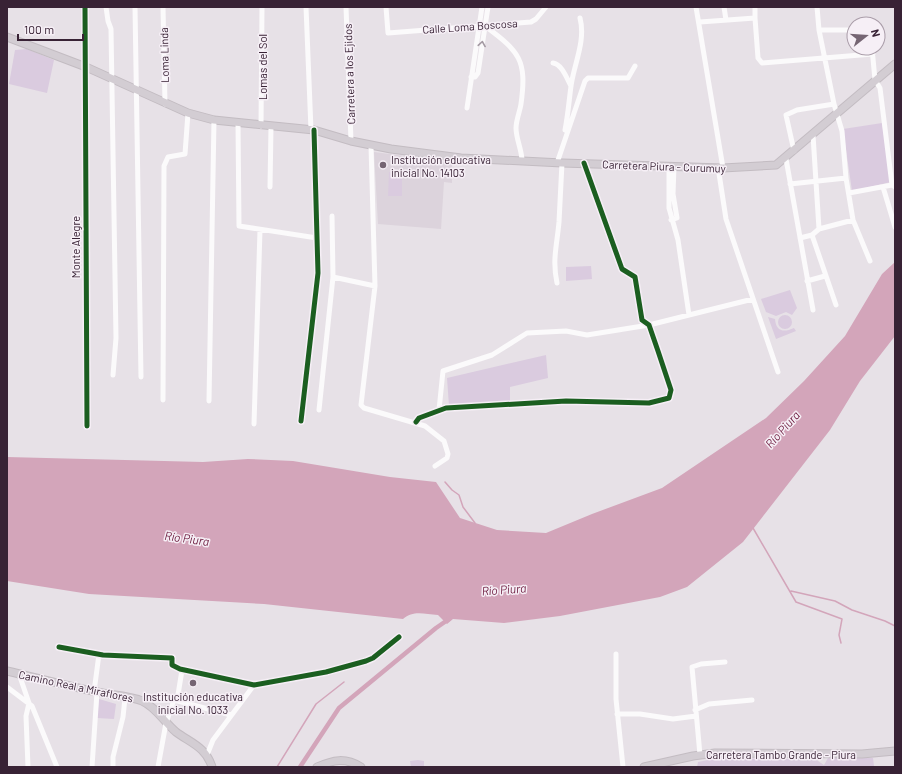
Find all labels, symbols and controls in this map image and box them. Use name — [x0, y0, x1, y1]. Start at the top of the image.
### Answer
scale bar — [18, 16, 83, 42]
street label: Calle Loma Boscosa — [422, 16, 518, 36]
north arrow — [846, 16, 886, 56]
text: 100 m — [24, 22, 54, 36]
street label: Carretera a los Ejidos — [341, 23, 357, 125]
street label: Loma Linda — [157, 27, 171, 83]
text: N — [869, 28, 883, 38]
street label: Lomas del Sol — [256, 34, 269, 100]
one-way arrow — [477, 41, 486, 48]
place label: Institución educativa inicial No. 14103 — [391, 153, 491, 179]
street label: Carretera Piura - Curumuy — [602, 157, 726, 175]
marker: Institución educativa inicial No. 14103 — [378, 160, 388, 170]
street label: Monte Alegre — [69, 216, 82, 278]
water label: Río Piura — [762, 408, 802, 450]
water label: Río Piura — [164, 528, 210, 548]
water label: Río Piura — [481, 580, 527, 598]
street label: Camino Real a Miraflores — [18, 668, 134, 704]
marker: Institución educativa inicial No. 1033 — [188, 678, 198, 688]
place label: Institución educativa inicial No. 1033 — [143, 690, 243, 716]
street label: Carretera Tambo Grande - Piura — [706, 748, 856, 761]

